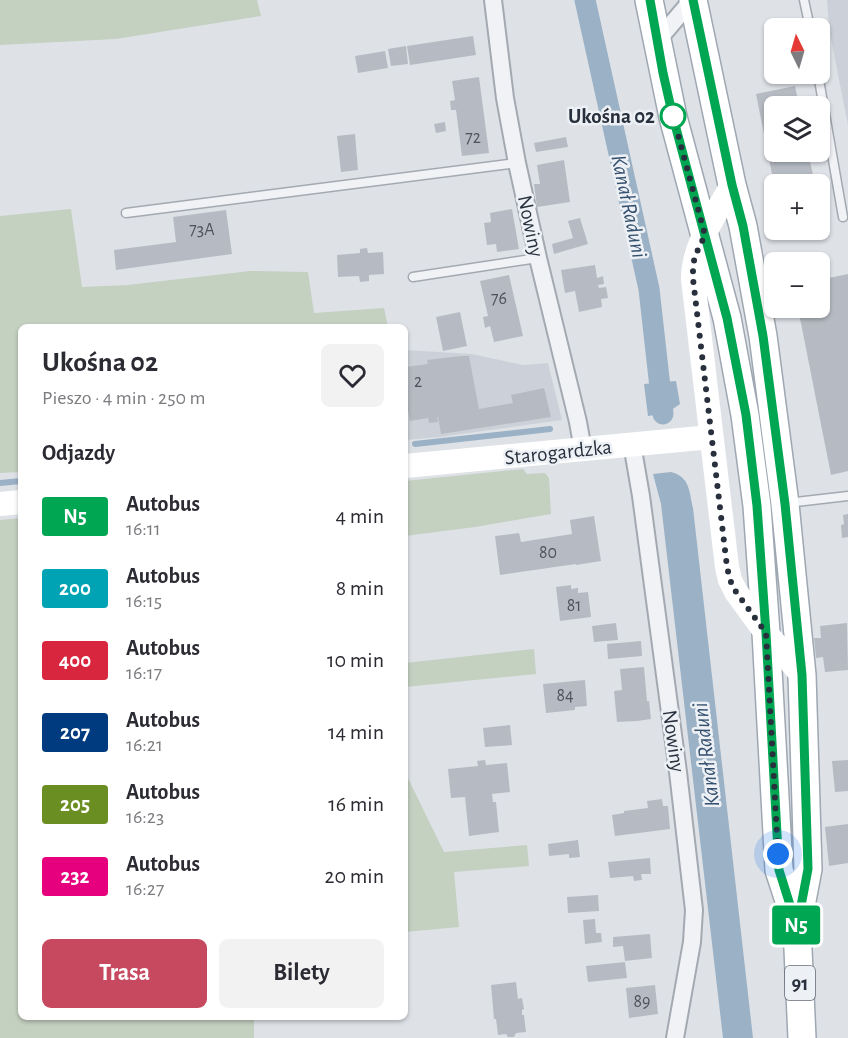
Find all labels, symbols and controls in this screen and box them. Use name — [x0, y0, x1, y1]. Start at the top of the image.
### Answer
north arrow — [764, 18, 830, 84]
map controls — [764, 18, 830, 318]
button: layers — [764, 96, 830, 162]
marker: Ukośna 02 — [660, 103, 686, 129]
place label: Ukośna 02 — [568, 106, 655, 127]
house number: 72 — [465, 129, 481, 147]
water label: Kanał Raduni — [607, 153, 651, 260]
button: + — [764, 174, 830, 240]
street label: Nowiny — [514, 193, 547, 259]
house number: 73A — [189, 221, 215, 239]
button: − — [764, 252, 830, 318]
house number: 76 — [491, 290, 507, 308]
button: heart — [321, 344, 384, 407]
text: Ukośna 02 — [42, 349, 158, 377]
house number: 2 — [414, 373, 422, 391]
text: Pieszo · 4 min · 250 m — [42, 388, 205, 408]
street label: Starogardzka — [503, 436, 613, 469]
text: Odjazdy — [42, 442, 115, 464]
text: Autobus — [126, 493, 200, 515]
text: 4 min — [336, 505, 384, 527]
text: N5 — [63, 506, 87, 527]
text: 16:11 — [126, 519, 161, 539]
house number: 80 — [539, 544, 557, 562]
text: Autobus — [126, 565, 200, 587]
text: 8 min — [336, 577, 384, 599]
text: 200 — [59, 578, 91, 599]
text: 16:15 — [126, 591, 162, 611]
house number: 81 — [567, 597, 581, 615]
text: Autobus — [126, 637, 200, 659]
text: 10 min — [327, 649, 384, 671]
text: 400 — [59, 650, 91, 671]
text: 16:17 — [126, 663, 162, 683]
house number: 84 — [556, 687, 574, 705]
water label: Kanał Raduni — [689, 701, 723, 808]
text: Autobus — [126, 709, 200, 731]
street label: Nowiny — [659, 709, 688, 774]
text: 14 min — [328, 721, 384, 743]
text: 207 — [60, 722, 90, 743]
text: 16:21 — [126, 735, 163, 755]
text: Autobus — [126, 781, 200, 803]
text: 16 min — [328, 793, 384, 815]
text: 205 — [60, 794, 90, 815]
text: 16:23 — [126, 807, 164, 827]
your location — [763, 839, 793, 869]
text: Autobus — [126, 853, 200, 875]
text: 20 min — [324, 865, 384, 887]
text: 232 — [61, 866, 89, 887]
text: 16:27 — [126, 879, 164, 899]
line badge: N5 — [769, 906, 823, 944]
text: N5 — [784, 915, 808, 936]
button: Trasa — [42, 939, 207, 1008]
button: Bilety — [219, 939, 384, 1008]
road number: 91 — [785, 966, 815, 1000]
house number: 89 — [634, 993, 651, 1011]

